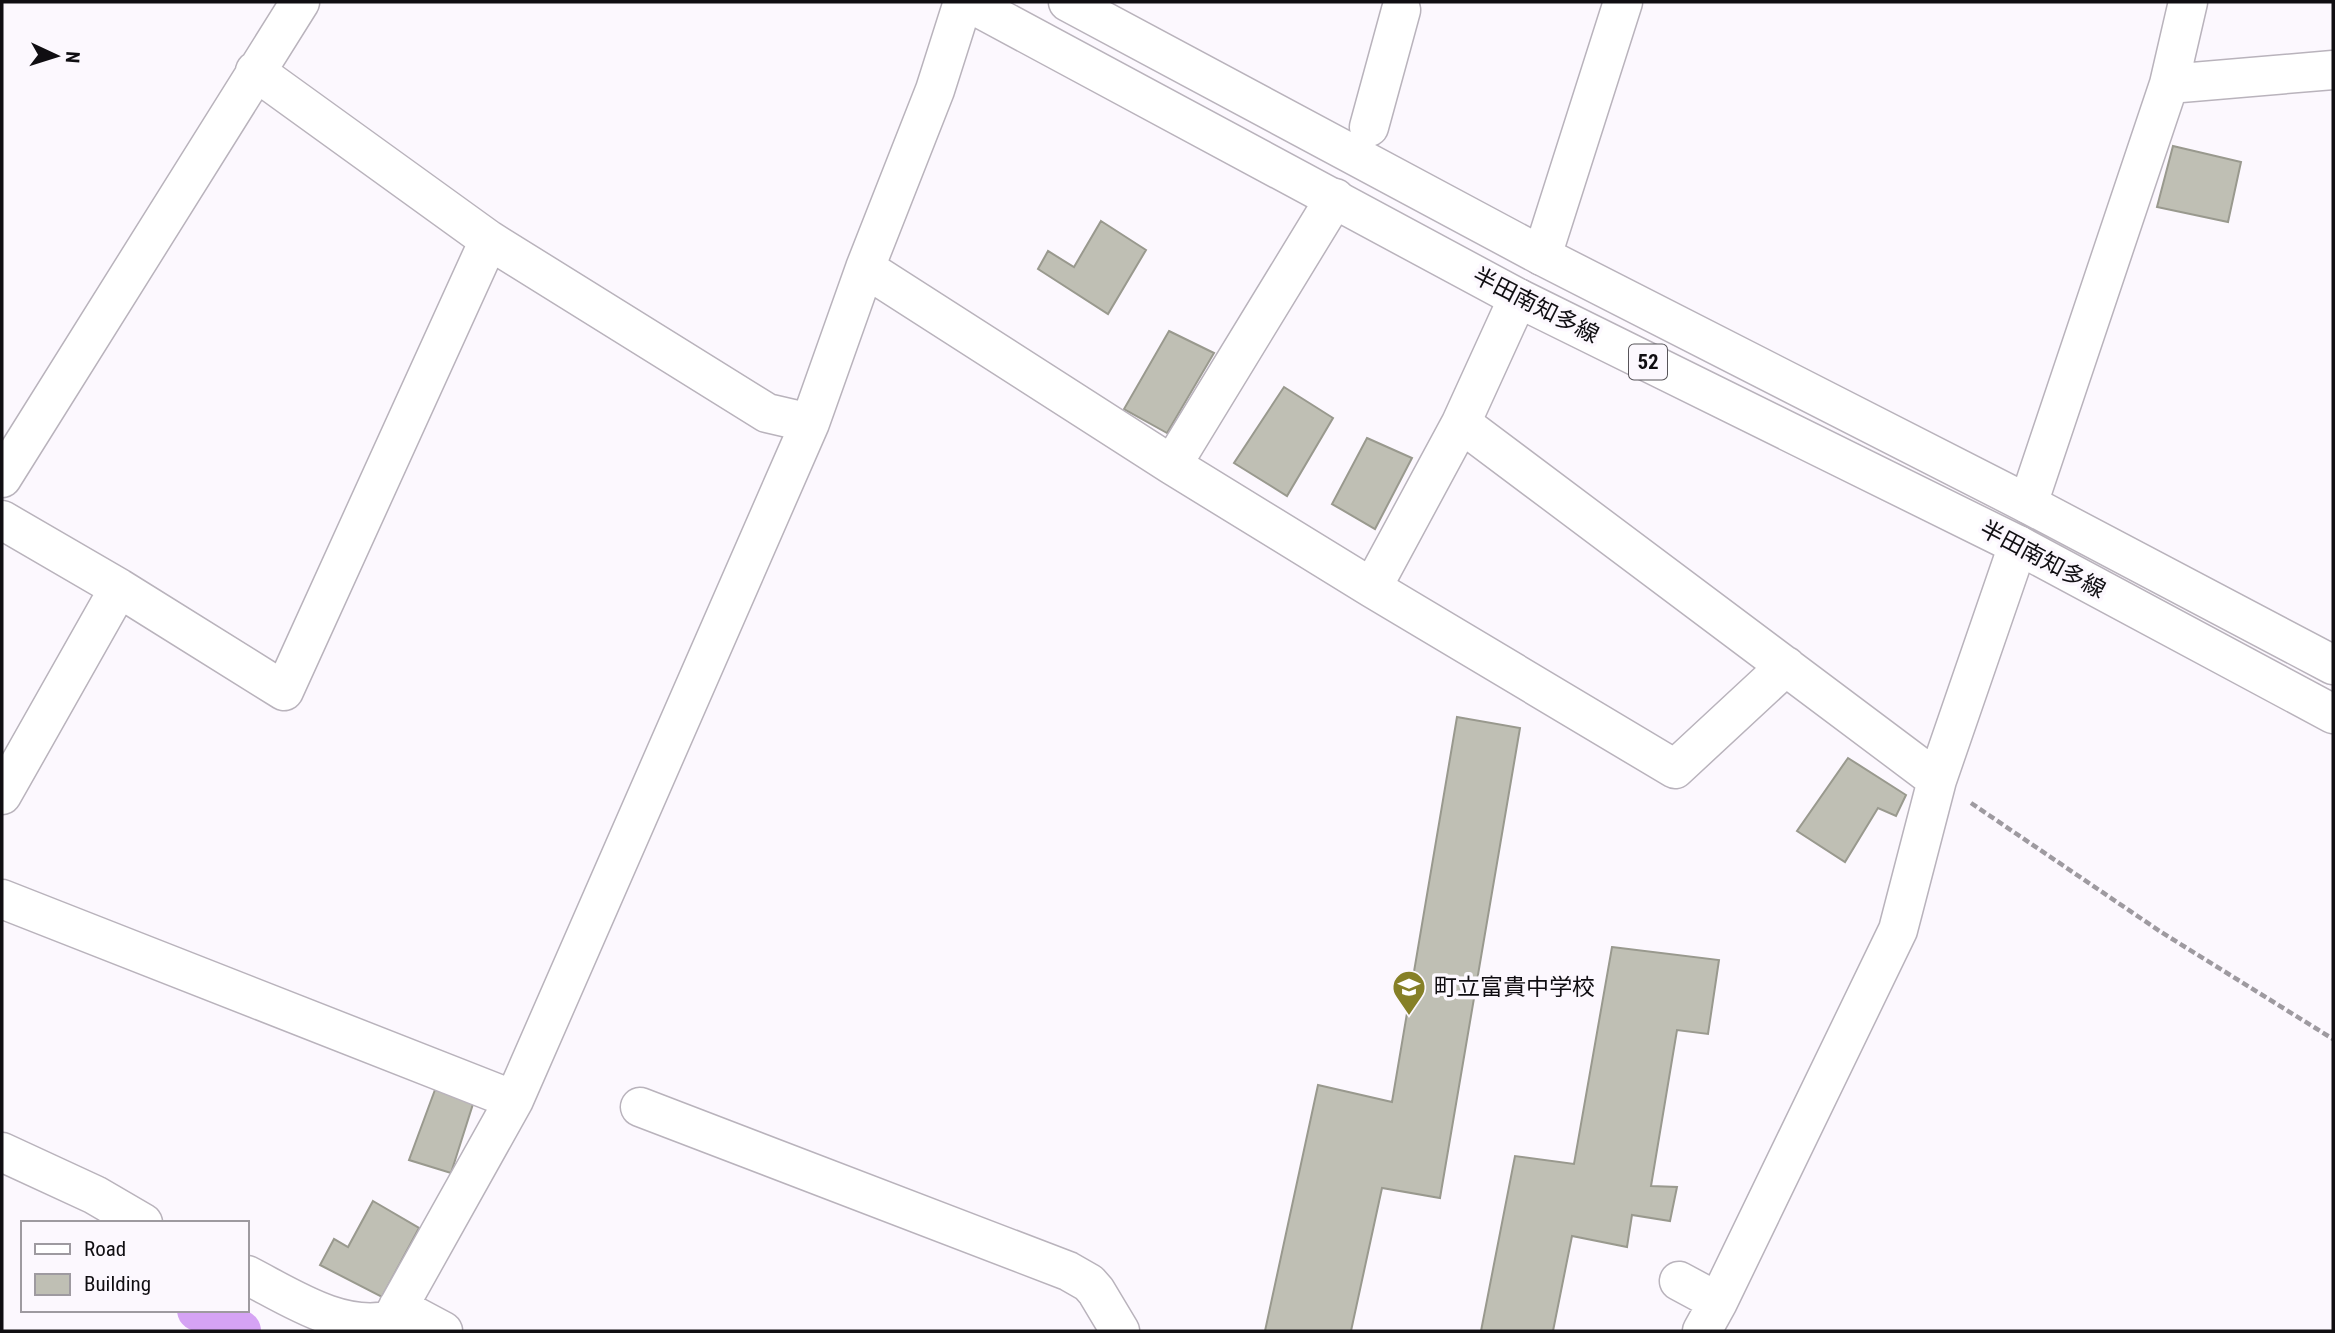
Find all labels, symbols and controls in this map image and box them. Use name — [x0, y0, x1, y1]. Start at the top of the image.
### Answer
north arrow — [21, 21, 91, 91]
text: N — [61, 51, 84, 64]
street label: 半田南知多線 — [1468, 262, 1603, 349]
road number: 52 — [1629, 344, 1667, 380]
street label: 半田南知多線 — [1976, 515, 2110, 604]
school or university icon: 町立富貴中学校 — [1390, 968, 1428, 1017]
place label: 町立富貴中学校 — [1434, 974, 1595, 1001]
legend — [21, 1221, 248, 1312]
text: Road — [84, 1237, 126, 1261]
text: Building — [84, 1272, 151, 1296]

